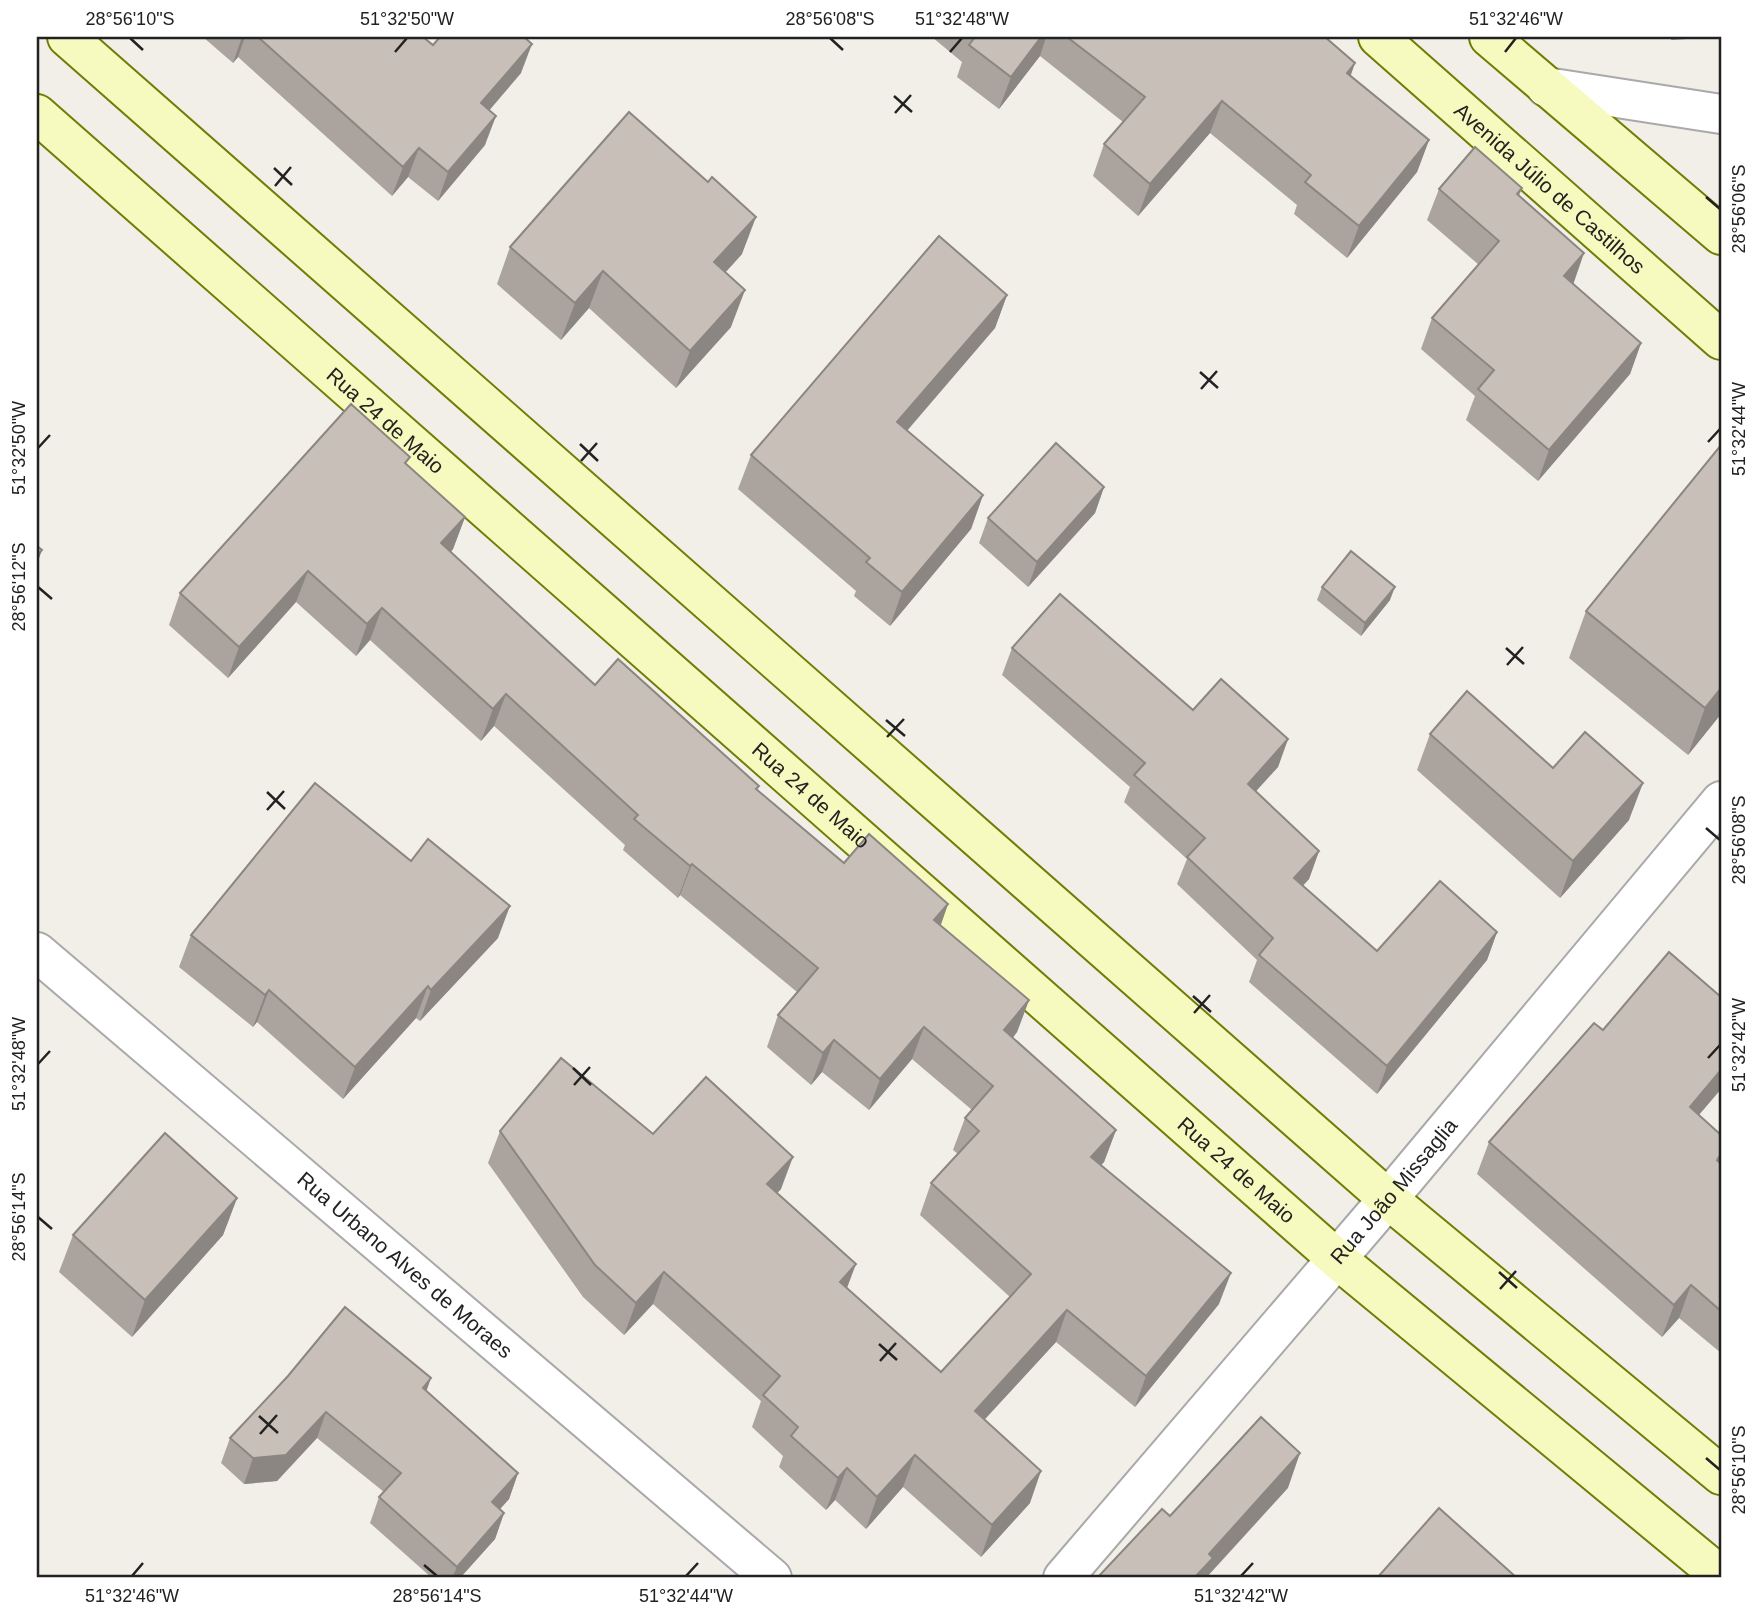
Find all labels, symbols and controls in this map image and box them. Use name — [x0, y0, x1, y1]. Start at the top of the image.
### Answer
text: 28°56'10"S — [85, 9, 175, 29]
text: 51°32'50"W — [360, 9, 454, 29]
text: 28°56'08"S — [785, 9, 875, 29]
text: 51°32'48"W — [915, 9, 1009, 29]
text: 51°32'46"W — [1469, 9, 1563, 29]
street label: Avenida Júlio de Castilhos — [1450, 98, 1650, 278]
text: 28°56'06"S — [1729, 164, 1749, 254]
street label: Rua 24 de Maio — [322, 363, 449, 478]
text: 51°32'44"W — [1729, 382, 1749, 476]
text: 51°32'50"W — [9, 401, 29, 495]
text: 28°56'12"S — [9, 542, 29, 632]
street label: Rua 24 de Maio — [748, 737, 874, 853]
text: 28°56'08"S — [1729, 795, 1749, 885]
text: 51°32'42"W — [1729, 998, 1749, 1092]
text: 51°32'48"W — [9, 1017, 29, 1111]
street label: Rua 24 de Maio — [1173, 1112, 1300, 1227]
street label: Rua João Missaglia — [1326, 1113, 1462, 1268]
street label: Rua Urbano Alves de Moraes — [293, 1167, 517, 1363]
text: 28°56'14"S — [9, 1172, 29, 1262]
text: 28°56'10"S — [1729, 1425, 1749, 1515]
text: 51°32'46"W — [85, 1586, 179, 1606]
text: 28°56'14"S — [392, 1586, 482, 1606]
text: 51°32'44"W — [639, 1586, 733, 1606]
text: 51°32'42"W — [1194, 1586, 1288, 1606]

